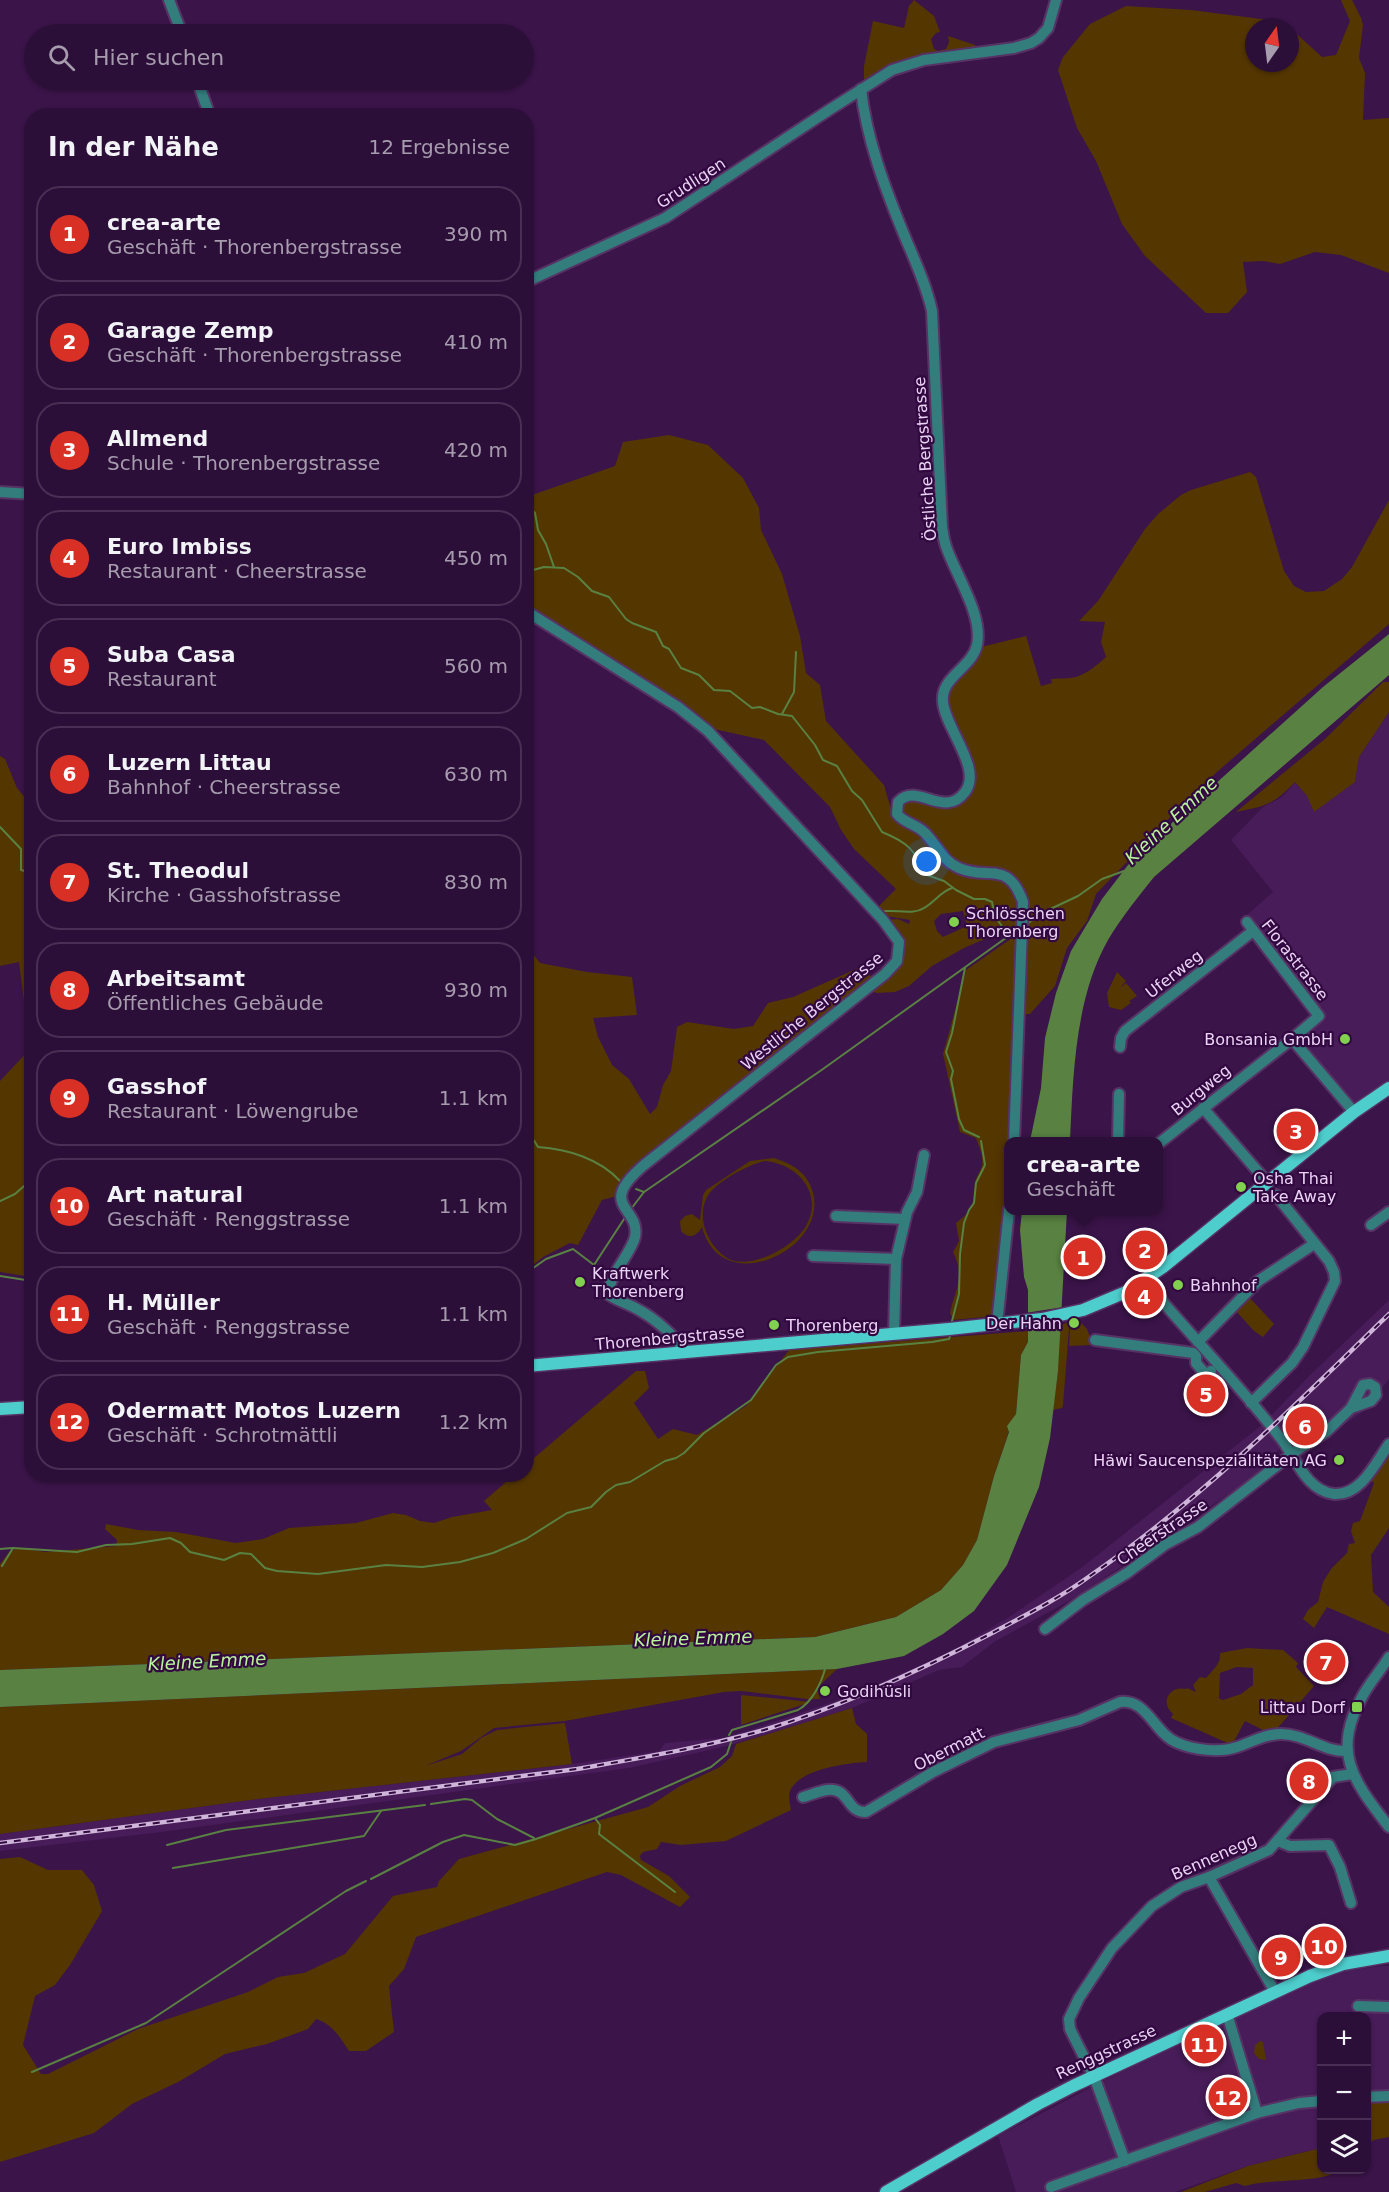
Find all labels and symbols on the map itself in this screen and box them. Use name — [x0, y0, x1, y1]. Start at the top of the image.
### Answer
north arrow — [1245, 18, 1299, 72]
street label: Grudligen — [653, 154, 729, 212]
street label: Östliche Bergstrasse — [910, 376, 940, 542]
water label: Kleine Emme — [1120, 772, 1222, 868]
your location — [912, 847, 941, 876]
place label: Schlösschen Thorenberg — [965, 904, 1065, 941]
marker: Schlösschen Thorenberg — [947, 915, 961, 929]
street label: Florastrasse — [1258, 916, 1332, 1004]
street label: Uferweg — [1142, 946, 1206, 1002]
street label: Westliche Bergstrasse — [737, 948, 887, 1074]
place label: Bonsania GmbH — [1204, 1030, 1333, 1049]
marker: Bonsania GmbH — [1338, 1032, 1352, 1046]
street label: Burgweg — [1168, 1060, 1234, 1120]
pin: 3 — [1276, 1108, 1316, 1154]
place label: Osha Thai Take Away — [1252, 1169, 1336, 1206]
marker: Osha Thai Take Away — [1234, 1180, 1248, 1194]
pin: 2 — [1126, 1228, 1164, 1272]
pin: 1 — [1064, 1234, 1102, 1280]
place label: Kraftwerk Thorenberg — [591, 1264, 684, 1301]
pin: 4 — [1124, 1274, 1164, 1318]
marker: Kraftwerk Thorenberg — [573, 1275, 587, 1289]
place label: Bahnhof — [1190, 1276, 1257, 1295]
marker: Bahnhof — [1171, 1278, 1185, 1292]
place label: Der Hahn — [986, 1314, 1062, 1333]
place label: Thorenberg — [785, 1316, 878, 1335]
marker: Der Hahn — [1067, 1316, 1081, 1330]
marker: Thorenberg — [767, 1318, 781, 1332]
street label: Thorenbergstrasse — [594, 1322, 745, 1354]
pin: 5 — [1186, 1372, 1226, 1416]
pin: 6 — [1286, 1404, 1324, 1448]
place label: Häwi Saucenspezialitäten AG — [1093, 1451, 1327, 1470]
marker: Häwi Saucenspezialitäten AG — [1332, 1453, 1346, 1467]
street label: Cheerstrasse — [1113, 1495, 1211, 1569]
water label: Kleine Emme — [633, 1625, 753, 1651]
pin: 7 — [1306, 1640, 1346, 1684]
water label: Kleine Emme — [147, 1647, 267, 1675]
place label: Godihüsli — [837, 1682, 911, 1701]
marker: Godihüsli — [818, 1684, 832, 1698]
place label: Littau Dorf — [1260, 1698, 1345, 1717]
marker: Littau Dorf — [1350, 1700, 1364, 1714]
street label: Obermatt — [910, 1723, 988, 1775]
pin: 8 — [1290, 1758, 1328, 1804]
street label: Bennenegg — [1168, 1830, 1260, 1884]
pin: 10 — [1304, 1924, 1344, 1968]
pin: 9 — [1262, 1934, 1300, 1980]
street label: Renggstrasse — [1053, 2021, 1159, 2083]
pin: 11 — [1184, 2022, 1224, 2066]
pin: 12 — [1208, 2074, 1248, 2120]

